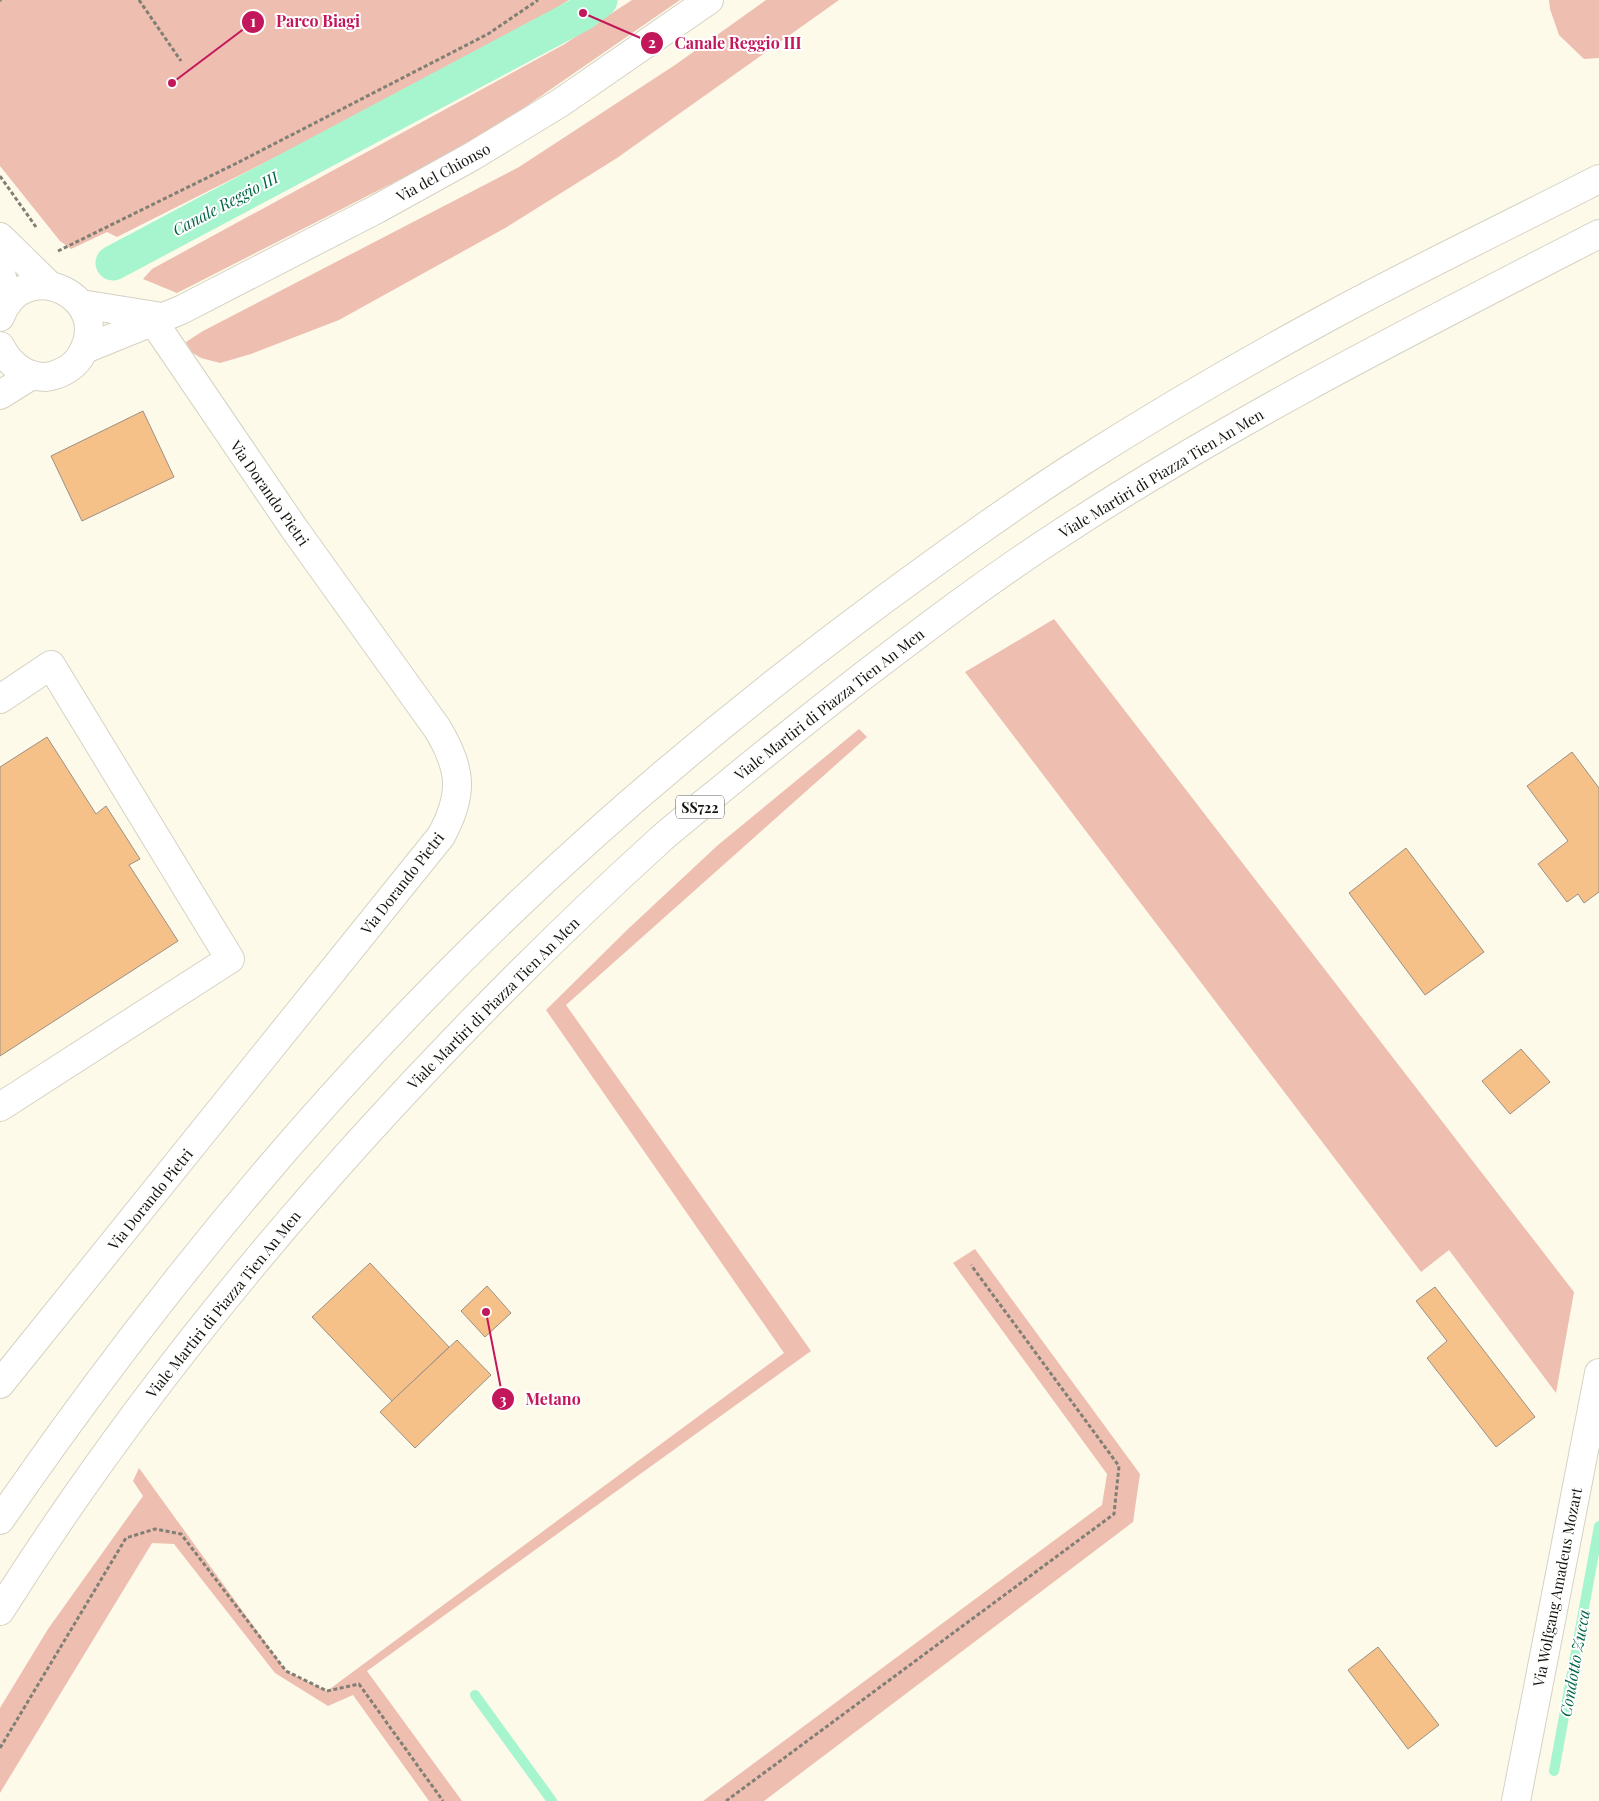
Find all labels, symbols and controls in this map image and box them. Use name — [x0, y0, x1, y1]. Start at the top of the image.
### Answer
callout: Parco Biagi — [241, 6, 370, 37]
text: Parco Biagi — [276, 10, 360, 31]
text: 1 — [250, 11, 256, 31]
callout: Canale Reggio III — [640, 28, 812, 59]
text: 2 — [648, 32, 656, 52]
text: Canale Reggio III — [675, 32, 801, 53]
street label: Via del Chionso — [392, 138, 494, 207]
water label: Canale Reggio III — [168, 166, 283, 240]
street label: Viale Martiri di Piazza Tien An Men — [1054, 404, 1267, 543]
street label: Via Dorando Pietri — [226, 435, 314, 550]
street label: Viale Martiri di Piazza Tien An Men — [729, 624, 928, 785]
road number: SS722 — [676, 796, 724, 819]
street label: Via Dorando Pietri — [355, 827, 449, 939]
street label: Viale Martiri di Piazza Tien An Men — [402, 913, 583, 1094]
street label: Via Dorando Pietri — [102, 1144, 197, 1254]
street label: Viale Martiri di Piazza Tien An Men — [141, 1206, 305, 1403]
callout: Metano — [490, 1384, 591, 1415]
text: Metano — [525, 1388, 581, 1409]
text: 3 — [499, 1389, 507, 1409]
street label: Via Wolfgang Amadeus Mozart — [1528, 1485, 1586, 1689]
water label: Condotto Zucca — [1554, 1608, 1594, 1718]

